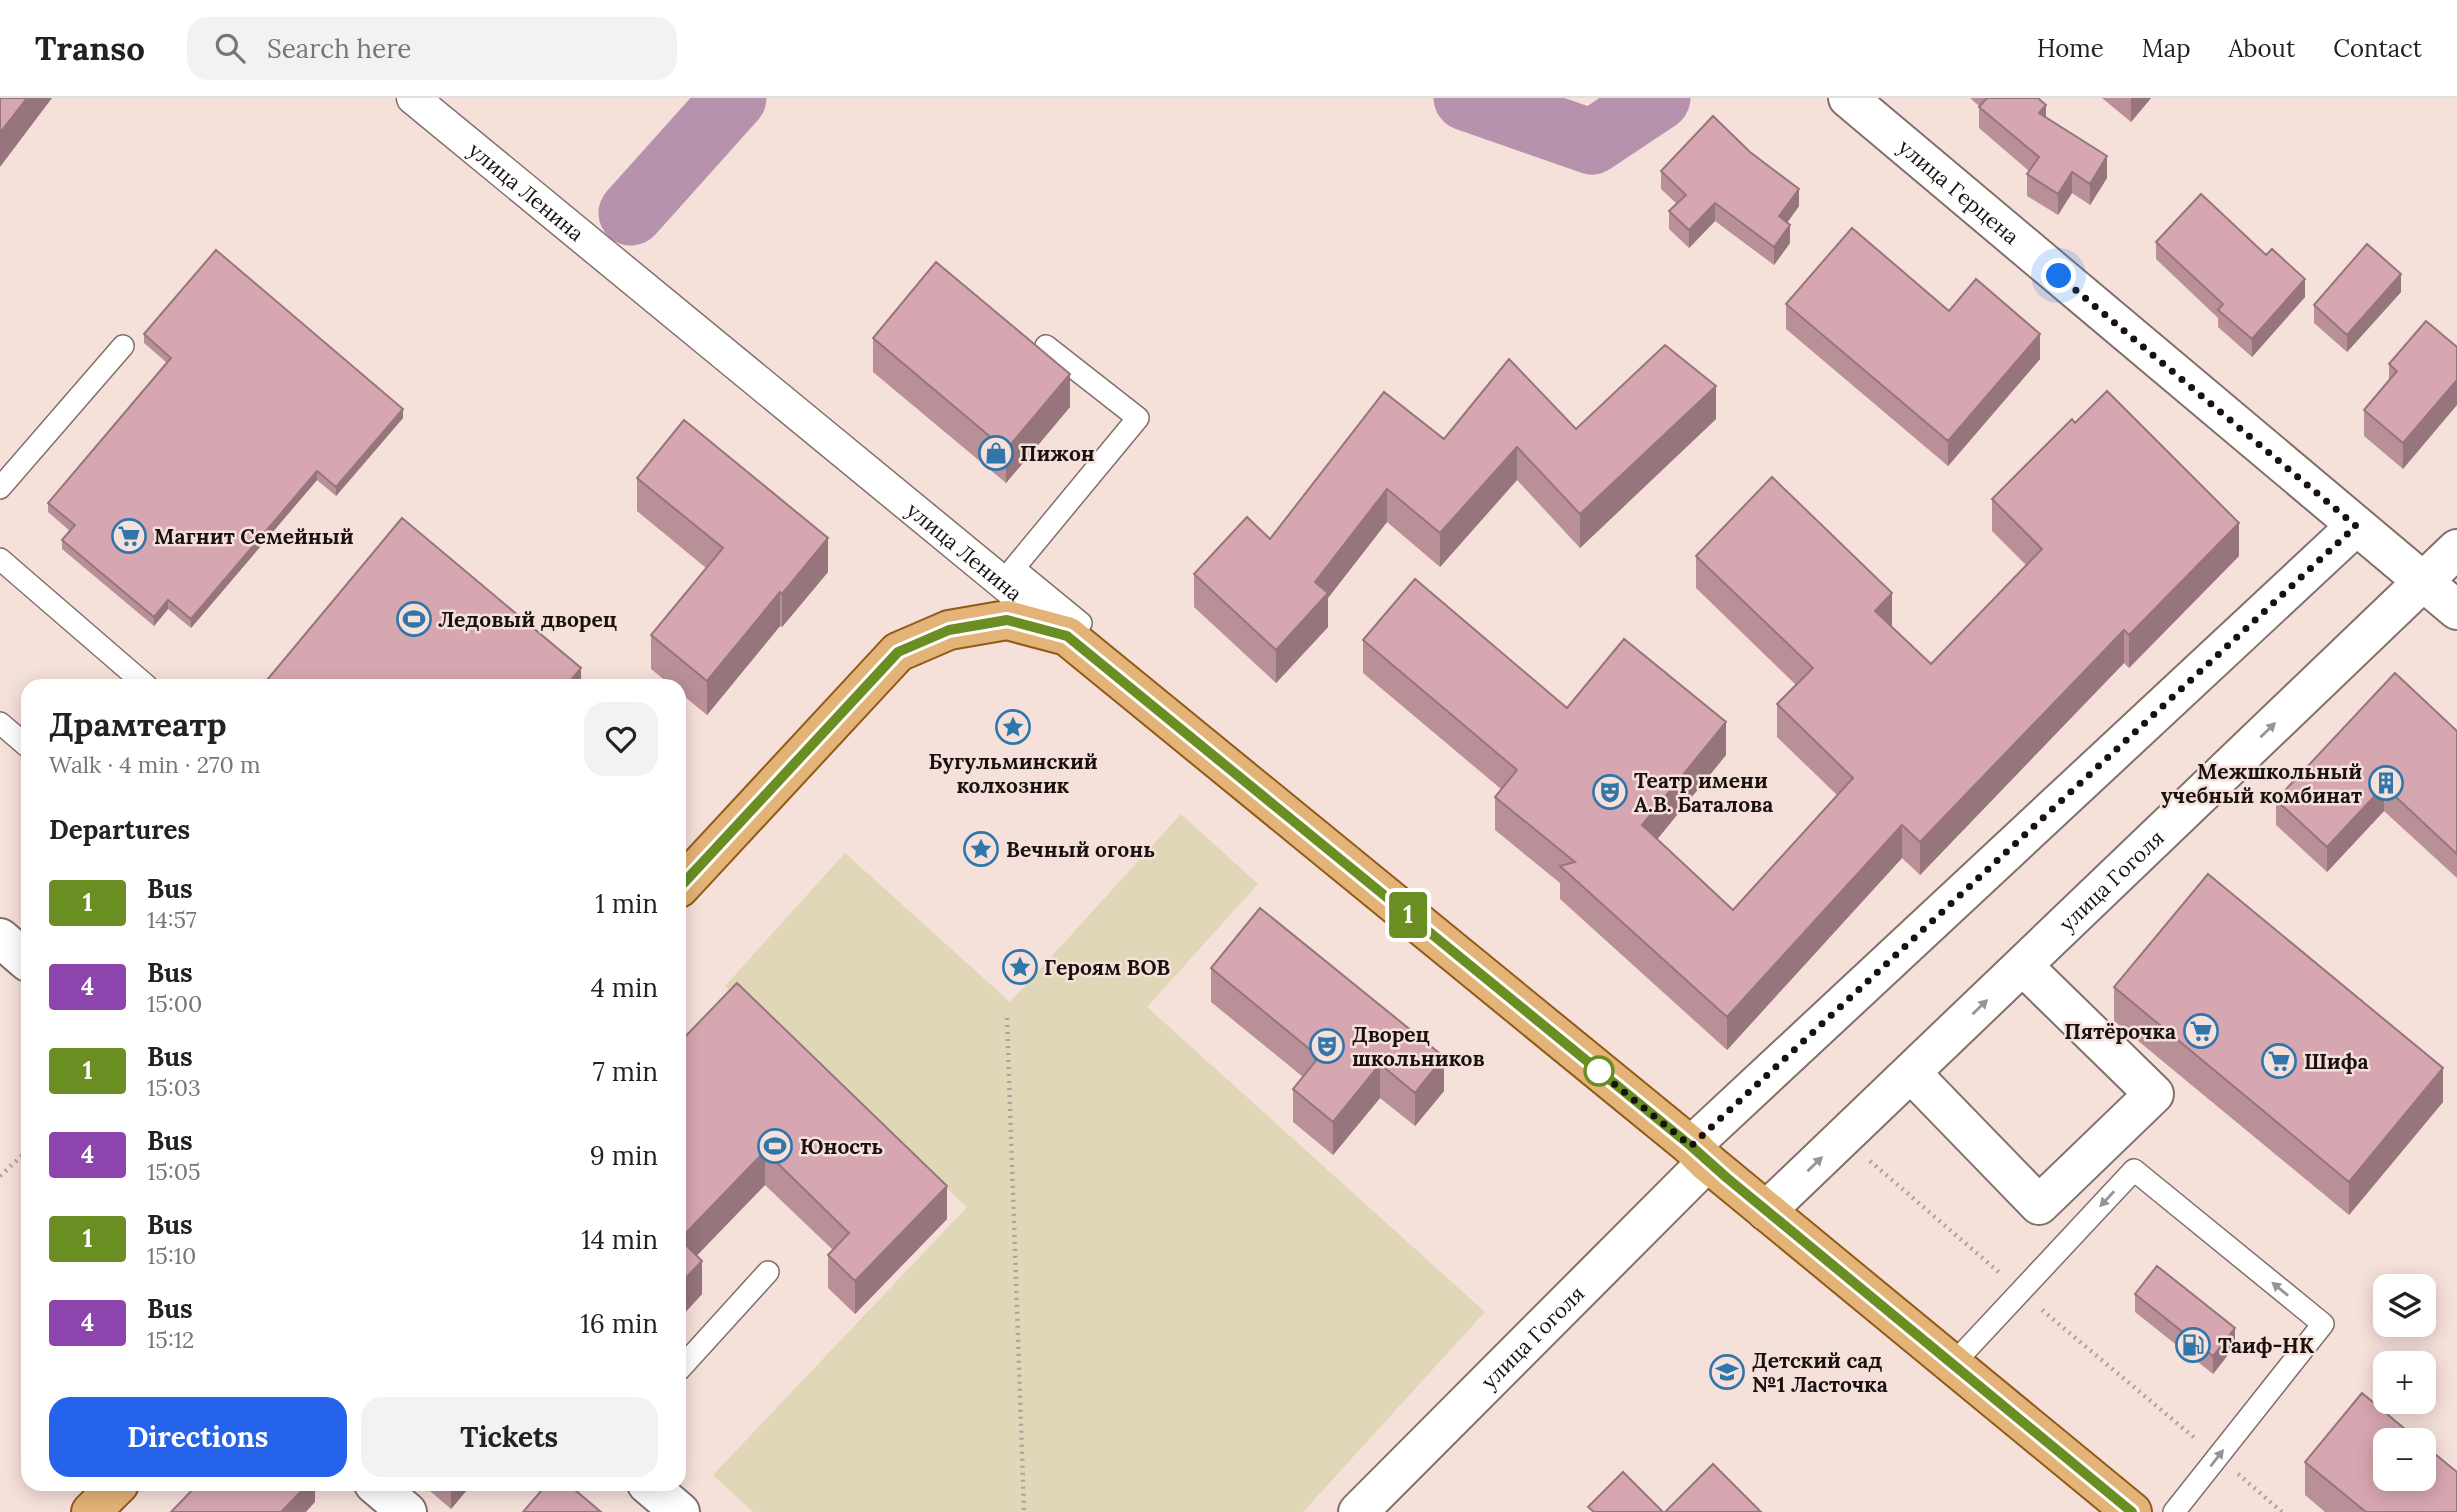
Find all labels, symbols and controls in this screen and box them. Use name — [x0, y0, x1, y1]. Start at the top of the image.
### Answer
search box — [187, 17, 677, 80]
text: Transo — [35, 27, 145, 69]
icon: search — [211, 29, 249, 67]
text: Search here — [267, 32, 411, 65]
text: Home — [2037, 33, 2104, 64]
text: Map — [2142, 33, 2191, 64]
text: About — [2229, 33, 2295, 64]
text: Contact — [2333, 33, 2422, 64]
street label: улица Герцена — [1893, 133, 2025, 250]
street label: улица Ленина — [463, 136, 590, 247]
your location — [2041, 258, 2076, 293]
shop icon: Пижон — [977, 434, 1015, 472]
place label: Пижон — [1020, 440, 1095, 467]
street label: улица Ленина — [901, 496, 1028, 607]
supermarket icon: Магнит Семейный — [110, 517, 148, 555]
place label: Магнит Семейный — [154, 523, 354, 550]
sports icon: Ледовый дворец — [395, 600, 433, 638]
place label: Ледовый дворец — [438, 606, 617, 633]
button: heart — [584, 702, 658, 776]
text: Драмтеатр — [49, 703, 227, 745]
place icon: Бугульминский колхозник — [994, 708, 1032, 746]
one-way arrow — [2259, 723, 2276, 739]
place label: Бугульминский колхозник — [928, 748, 1098, 799]
text: Walk · 4 min · 270 m — [49, 750, 261, 779]
place label: Межшкольный учебный комбинат — [2161, 758, 2362, 809]
building icon: Межшкольный учебный комбинат — [2367, 764, 2405, 802]
place label: Театр имени А.В. Баталова — [1634, 767, 1773, 818]
theatre icon: Театр имени А.В. Баталова — [1591, 773, 1629, 811]
text: Departures — [49, 813, 190, 846]
street label: улица Гоголя — [2053, 824, 2169, 937]
place icon: Вечный огонь — [962, 830, 1000, 868]
place label: Вечный огонь — [1006, 836, 1155, 863]
text: Bus — [147, 872, 193, 905]
text: 1 — [83, 887, 92, 918]
text: 1 min — [595, 887, 658, 920]
line badge: 1 — [1385, 892, 1431, 938]
text: 1 — [1403, 899, 1413, 930]
text: 14:57 — [147, 905, 197, 934]
place icon: Героям ВОВ — [1001, 948, 1039, 986]
place label: Героям ВОВ — [1044, 954, 1170, 981]
text: Bus — [147, 956, 193, 989]
text: 4 — [81, 971, 94, 1002]
text: 4 min — [591, 971, 658, 1004]
text: 15:00 — [147, 989, 202, 1018]
one-way arrow — [1971, 999, 1988, 1015]
supermarket icon: Пятёрочка — [2182, 1012, 2220, 1050]
place label: Пятёрочка — [2064, 1018, 2176, 1045]
place label: Дворец школьников — [1352, 1021, 1485, 1072]
theatre icon: Дворец школьников — [1308, 1027, 1346, 1065]
text: Bus — [147, 1040, 193, 1073]
supermarket icon: Шифа — [2260, 1042, 2298, 1080]
place label: Шифа — [2304, 1048, 2368, 1075]
text: 1 — [83, 1055, 92, 1086]
text: 7 min — [593, 1055, 658, 1088]
unlabelled marker — [1584, 1056, 1614, 1086]
text: 15:03 — [147, 1073, 201, 1102]
text: Bus — [147, 1124, 193, 1157]
sports icon: Юность — [756, 1127, 794, 1165]
place label: Юность — [800, 1133, 883, 1160]
text: 4 — [81, 1139, 94, 1170]
text: 9 min — [590, 1139, 658, 1172]
one-way arrow — [1807, 1155, 1824, 1172]
text: 15:05 — [147, 1157, 200, 1186]
one-way arrow — [2099, 1190, 2115, 1208]
text: Bus — [147, 1208, 193, 1241]
text: 1 — [83, 1223, 92, 1254]
text: 14 min — [581, 1223, 658, 1256]
text: 15:10 — [147, 1241, 196, 1270]
map controls — [2373, 1274, 2436, 1491]
button: layers — [2373, 1274, 2436, 1337]
street label: улица Гоголя — [1475, 1280, 1590, 1394]
one-way arrow — [2271, 1282, 2288, 1297]
text: Bus — [147, 1292, 193, 1325]
text: 4 — [81, 1307, 94, 1338]
text: 16 min — [580, 1307, 658, 1340]
text: 15:12 — [147, 1325, 194, 1354]
fuel station icon: Таиф-НК — [2174, 1326, 2212, 1364]
place label: Таиф-НК — [2218, 1332, 2314, 1359]
place label: Детский сад №1 Ласточка — [1752, 1347, 1888, 1398]
button: + — [2373, 1351, 2436, 1414]
school or university icon: Детский сад №1 Ласточка — [1708, 1353, 1746, 1391]
button: Directions — [49, 1397, 347, 1477]
button: Tickets — [361, 1397, 658, 1477]
button: − — [2373, 1428, 2436, 1491]
one-way arrow — [2209, 1450, 2224, 1468]

